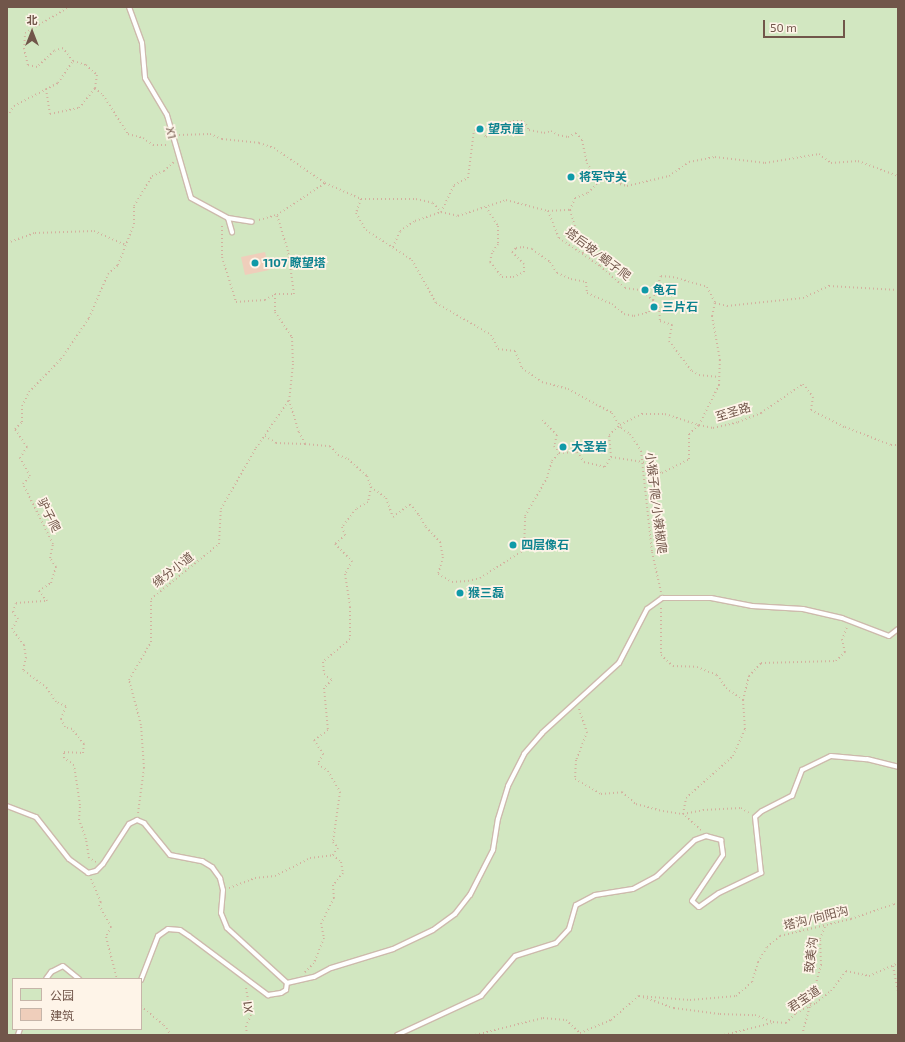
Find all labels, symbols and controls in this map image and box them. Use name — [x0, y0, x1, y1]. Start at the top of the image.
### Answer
north arrow — [12, 12, 52, 52]
scale bar — [765, 12, 847, 38]
text: 北 — [27, 13, 38, 26]
text: 50 m — [770, 20, 797, 34]
place label: 望京崖 — [488, 122, 524, 136]
marker: 望京崖 — [475, 124, 485, 134]
street label: X1 — [163, 126, 179, 140]
place label: 将军守关 — [579, 170, 627, 184]
marker: 将军守关 — [566, 172, 576, 182]
street label: 塔后坡/蝎子爬 — [562, 225, 634, 283]
place label: 1107 瞭望塔 — [263, 256, 326, 270]
marker: 1107 瞭望塔 — [250, 258, 260, 268]
place label: 龟石 — [653, 283, 677, 297]
marker: 龟石 — [640, 285, 650, 295]
place label: 三片石 — [662, 300, 698, 314]
marker: 三片石 — [649, 302, 659, 312]
street label: 至圣路 — [714, 400, 752, 424]
place label: 大圣岩 — [571, 440, 607, 454]
marker: 大圣岩 — [558, 442, 568, 452]
street label: 小猴子爬/小辣椒爬 — [643, 451, 669, 555]
street label: 驴子爬 — [34, 496, 64, 534]
place label: 四层像石 — [521, 538, 569, 552]
marker: 四层像石 — [508, 540, 518, 550]
street label: 缘分小道 — [150, 550, 196, 590]
place label: 猴三磊 — [468, 586, 504, 600]
marker: 猴三磊 — [455, 588, 465, 598]
street label: 塔沟/向阳沟 — [782, 903, 850, 933]
street label: 致美沟 — [802, 936, 820, 974]
legend — [12, 978, 142, 1030]
street label: 君宝道 — [785, 983, 823, 1015]
text: 公园 — [50, 988, 74, 1002]
street label: X1 — [240, 1000, 256, 1014]
text: 建筑 — [50, 1008, 74, 1022]

